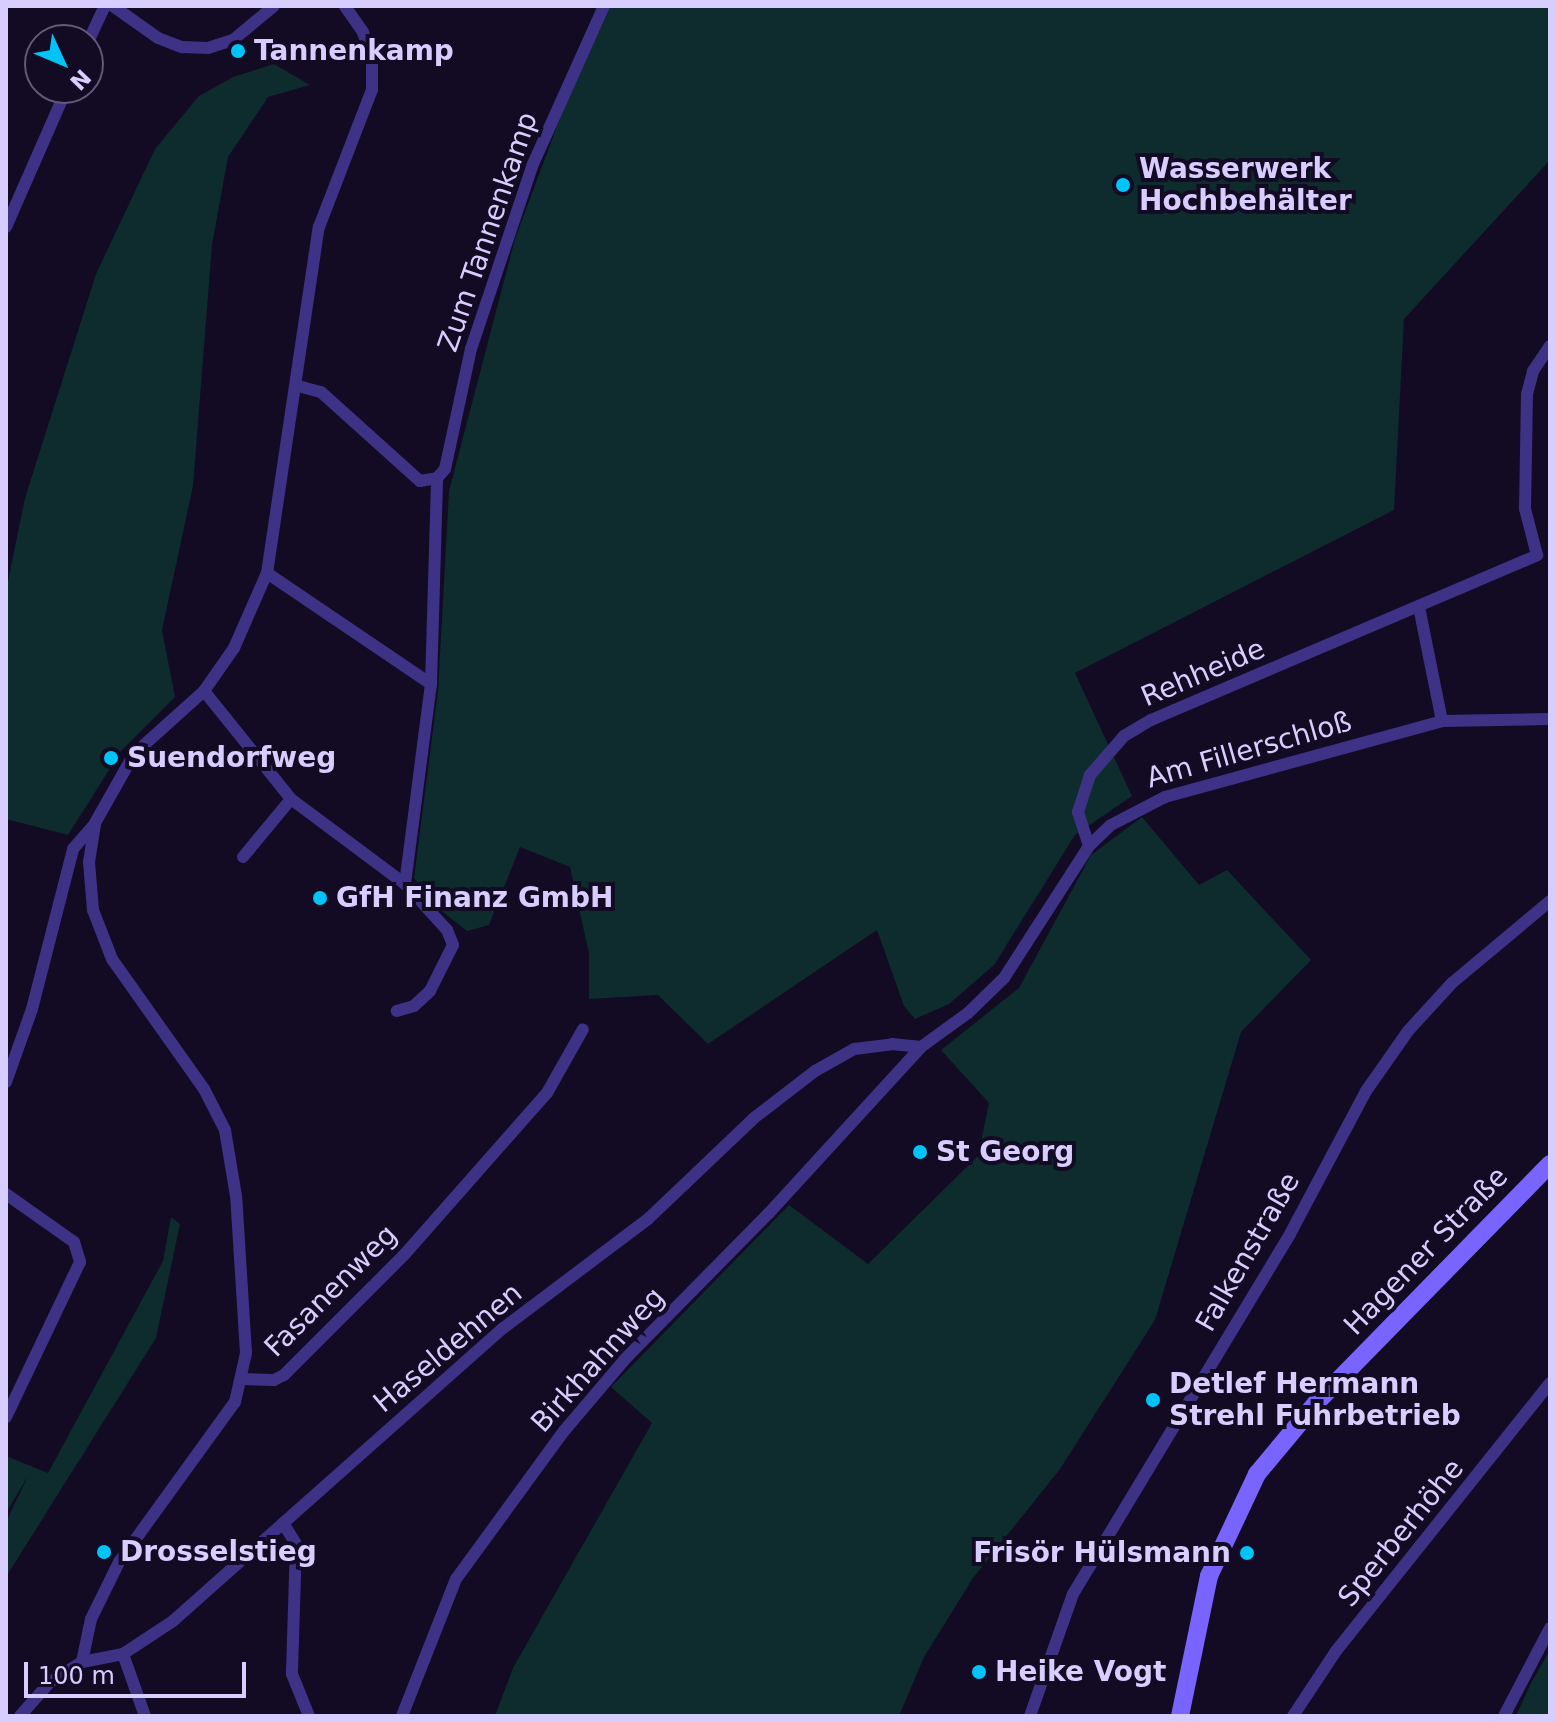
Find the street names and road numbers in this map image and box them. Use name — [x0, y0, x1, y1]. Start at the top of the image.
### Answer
street label: Zum Tannenkamp — [431, 108, 545, 356]
street label: Rehheide — [1136, 632, 1270, 714]
street label: Am Fillerschloß — [1143, 705, 1355, 795]
street label: Hagener Straße — [1337, 1160, 1515, 1342]
street label: Falkenstraße — [1189, 1167, 1307, 1337]
street label: Fasanenweg — [258, 1218, 404, 1364]
street label: Haseldehnen — [367, 1276, 529, 1420]
street label: Birkhahnweg — [524, 1281, 672, 1439]
street label: Sperberhöhe — [1331, 1452, 1471, 1614]

